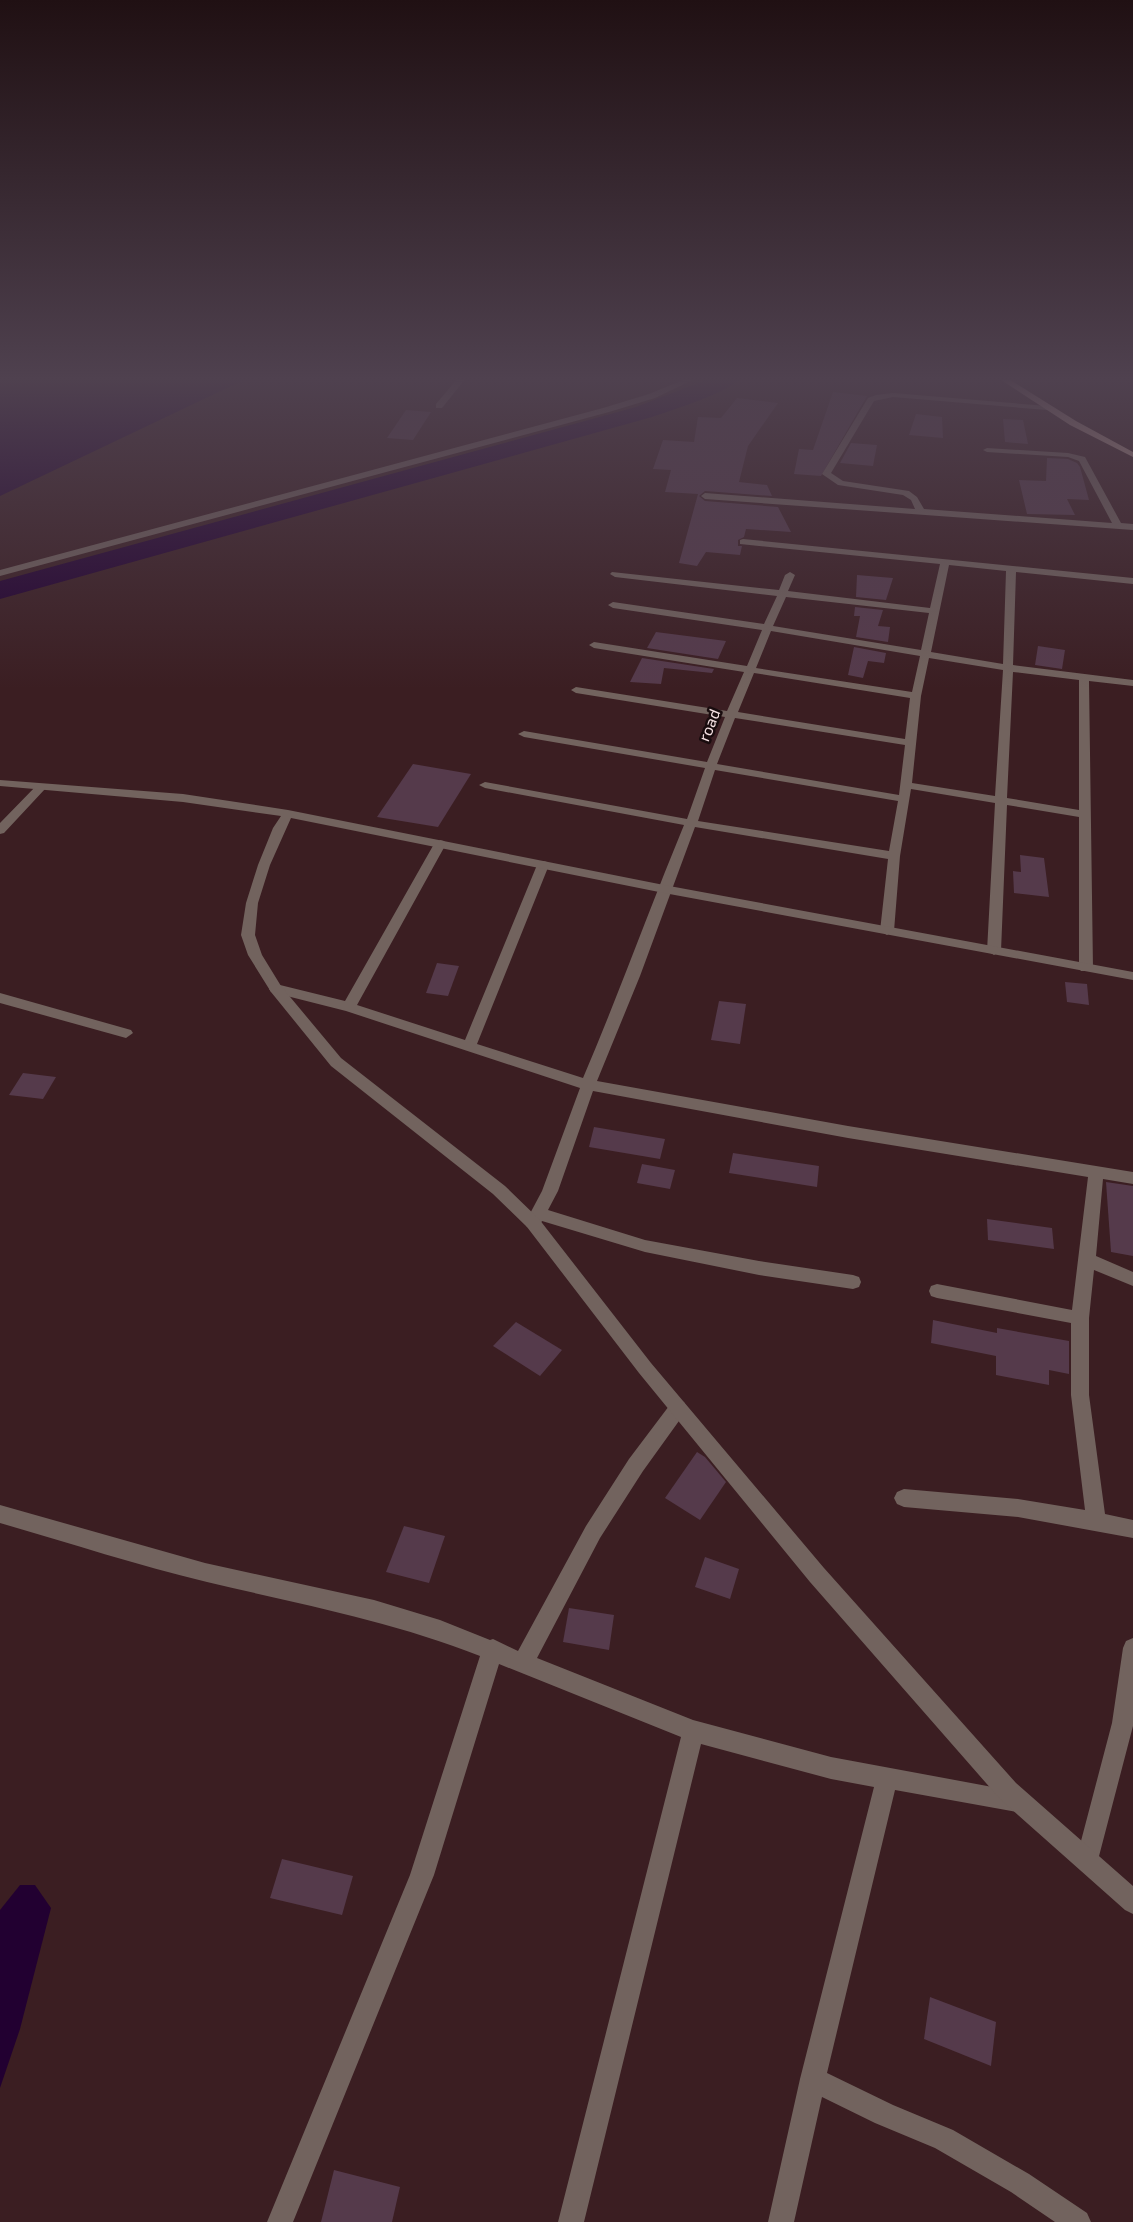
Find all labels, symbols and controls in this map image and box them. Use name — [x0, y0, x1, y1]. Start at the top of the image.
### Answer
street label: road — [694, 706, 724, 744]

